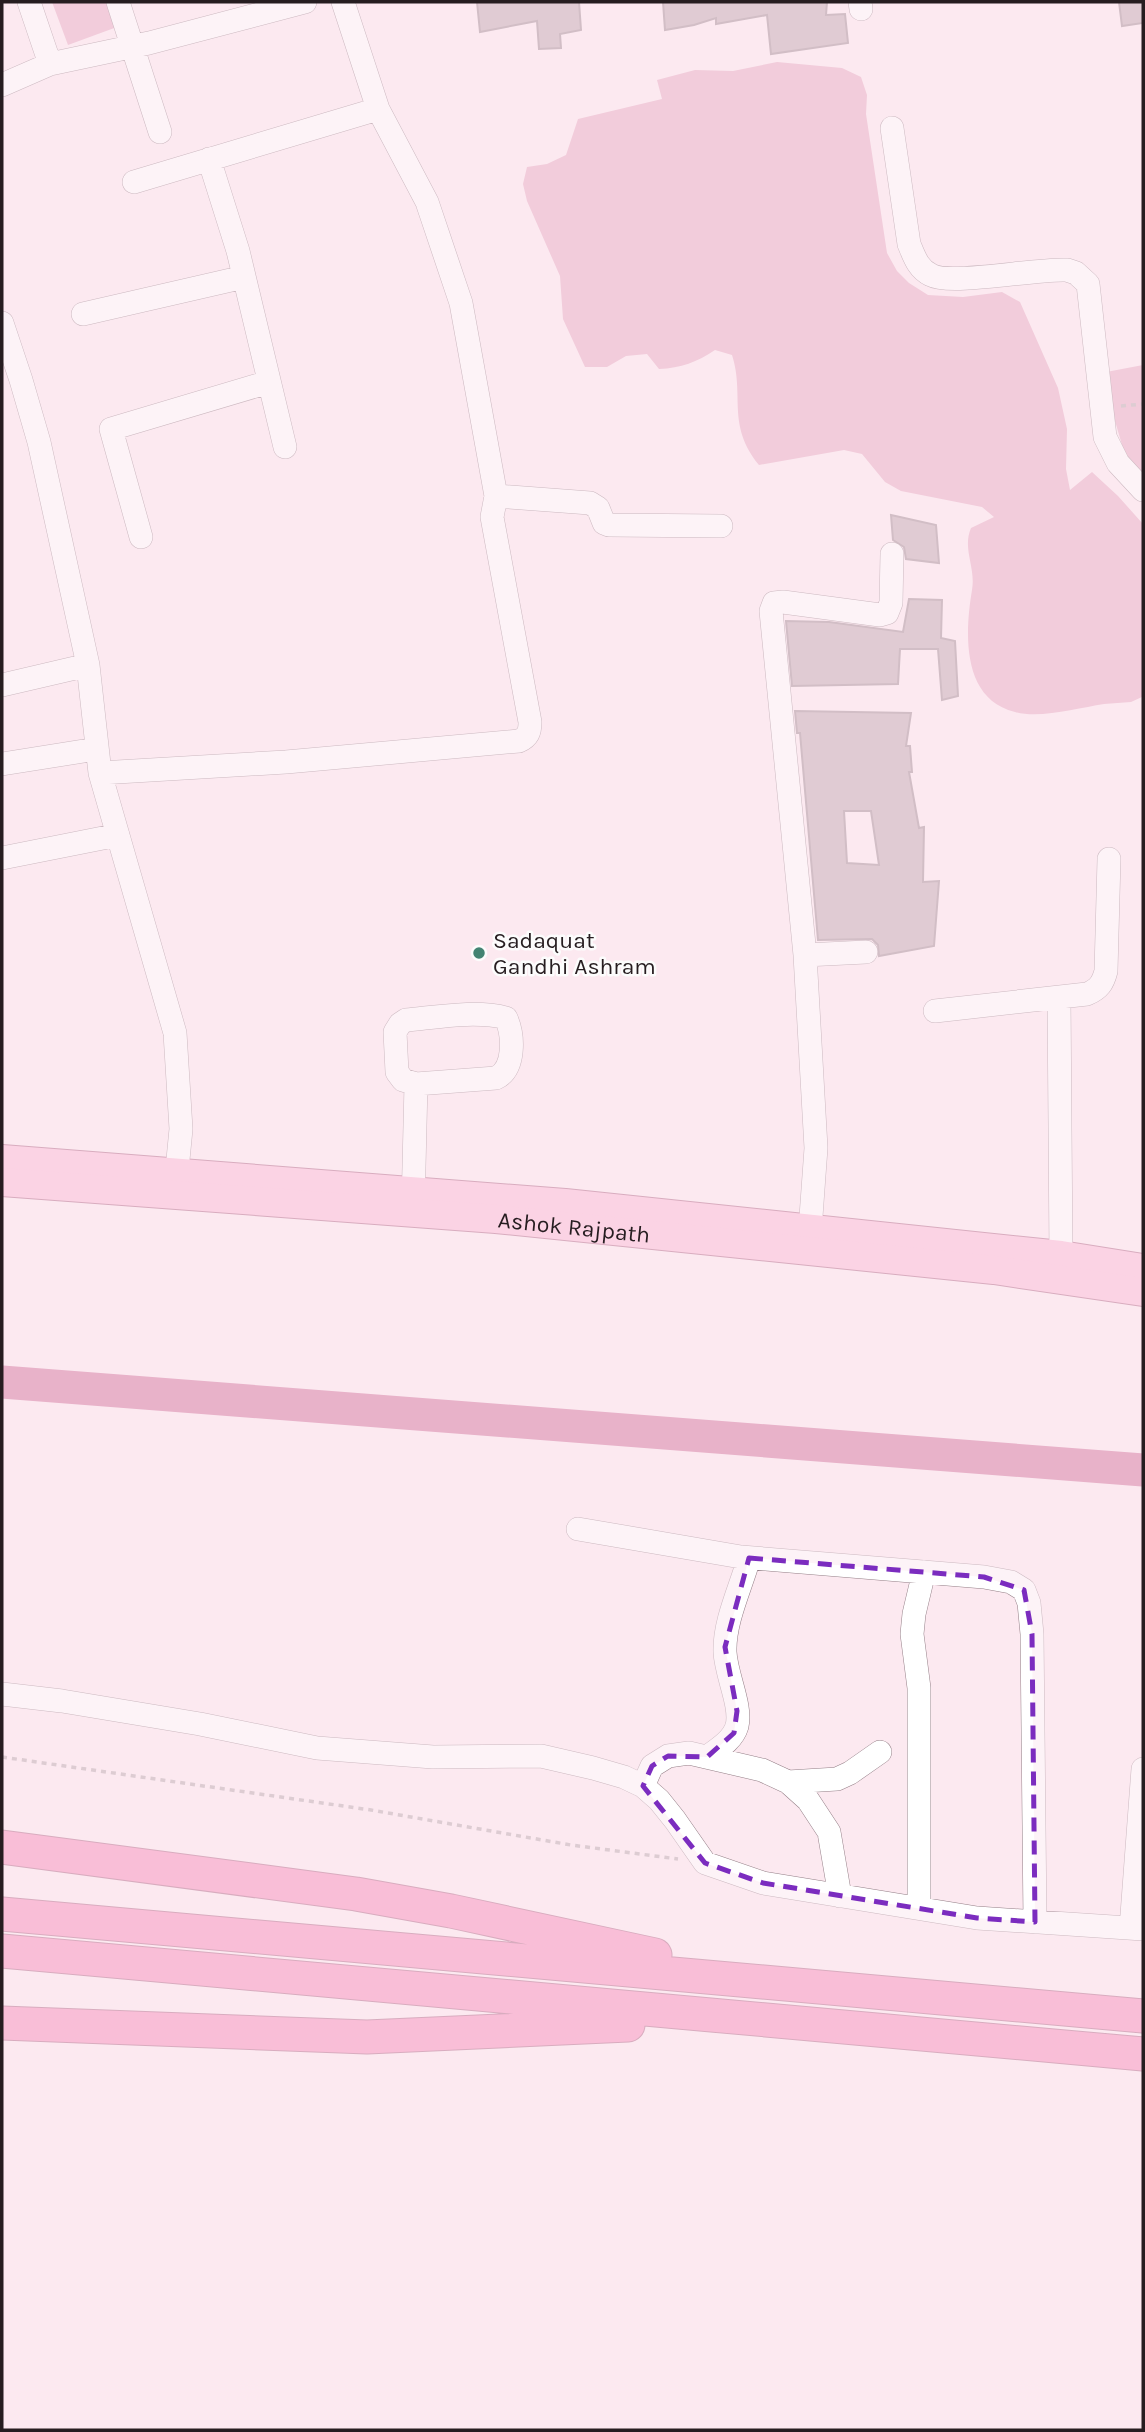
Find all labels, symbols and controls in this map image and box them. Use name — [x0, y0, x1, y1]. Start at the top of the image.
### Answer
place label: Sadaquat Gandhi Ashram — [493, 927, 656, 980]
marker: Sadaquat Gandhi Ashram — [471, 945, 487, 961]
street label: Ashok Rajpath — [497, 1206, 652, 1249]

